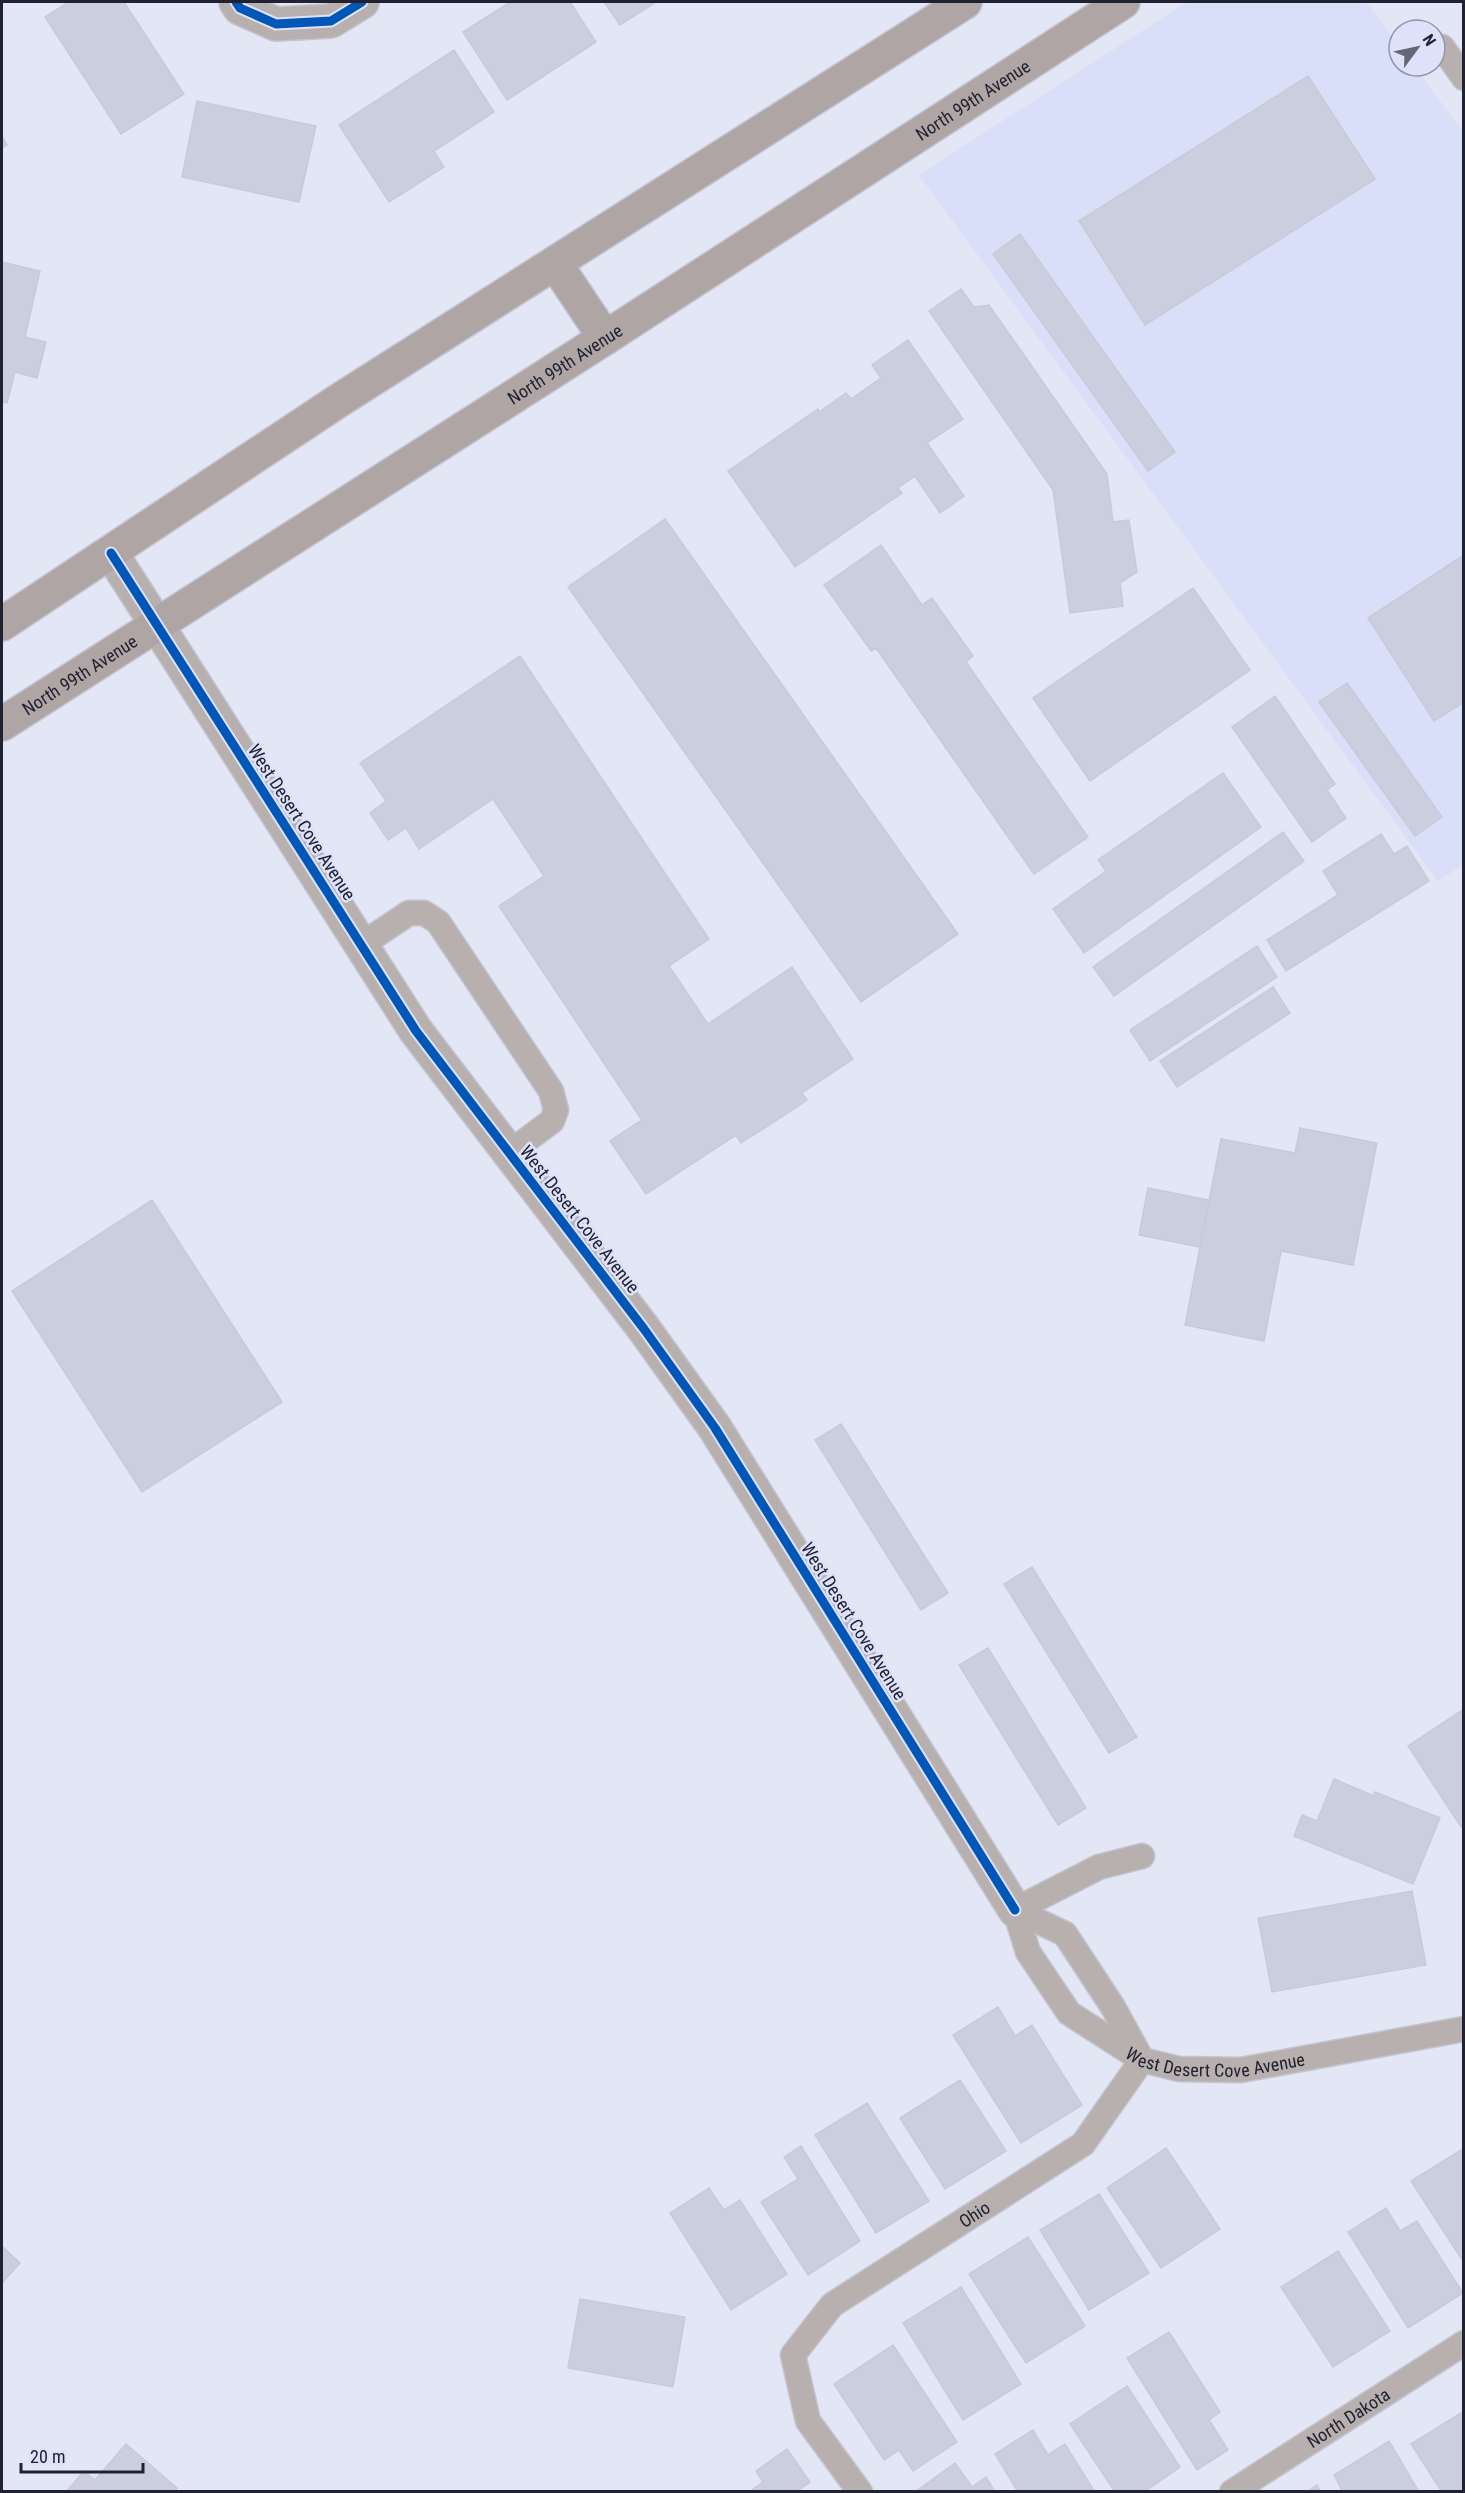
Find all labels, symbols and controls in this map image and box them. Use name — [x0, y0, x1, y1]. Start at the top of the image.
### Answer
north arrow — [1387, 18, 1447, 78]
text: N — [1419, 31, 1440, 49]
street label: North 99th Avenue — [911, 55, 1034, 144]
street label: North 99th Avenue — [503, 319, 626, 408]
street label: North 99th Avenue — [18, 630, 141, 719]
street label: West Desert Cove Avenue — [244, 740, 360, 904]
street label: West Desert Cove Avenue — [516, 1141, 644, 1297]
street label: West Desert Cove Avenue — [797, 1539, 911, 1703]
street label: West Desert Cove Avenue — [1122, 2042, 1306, 2081]
street label: Ohio — [955, 2196, 994, 2231]
street label: North Dakota — [1303, 2383, 1393, 2452]
scale bar — [21, 2436, 142, 2474]
text: 20 m — [30, 2446, 65, 2467]

